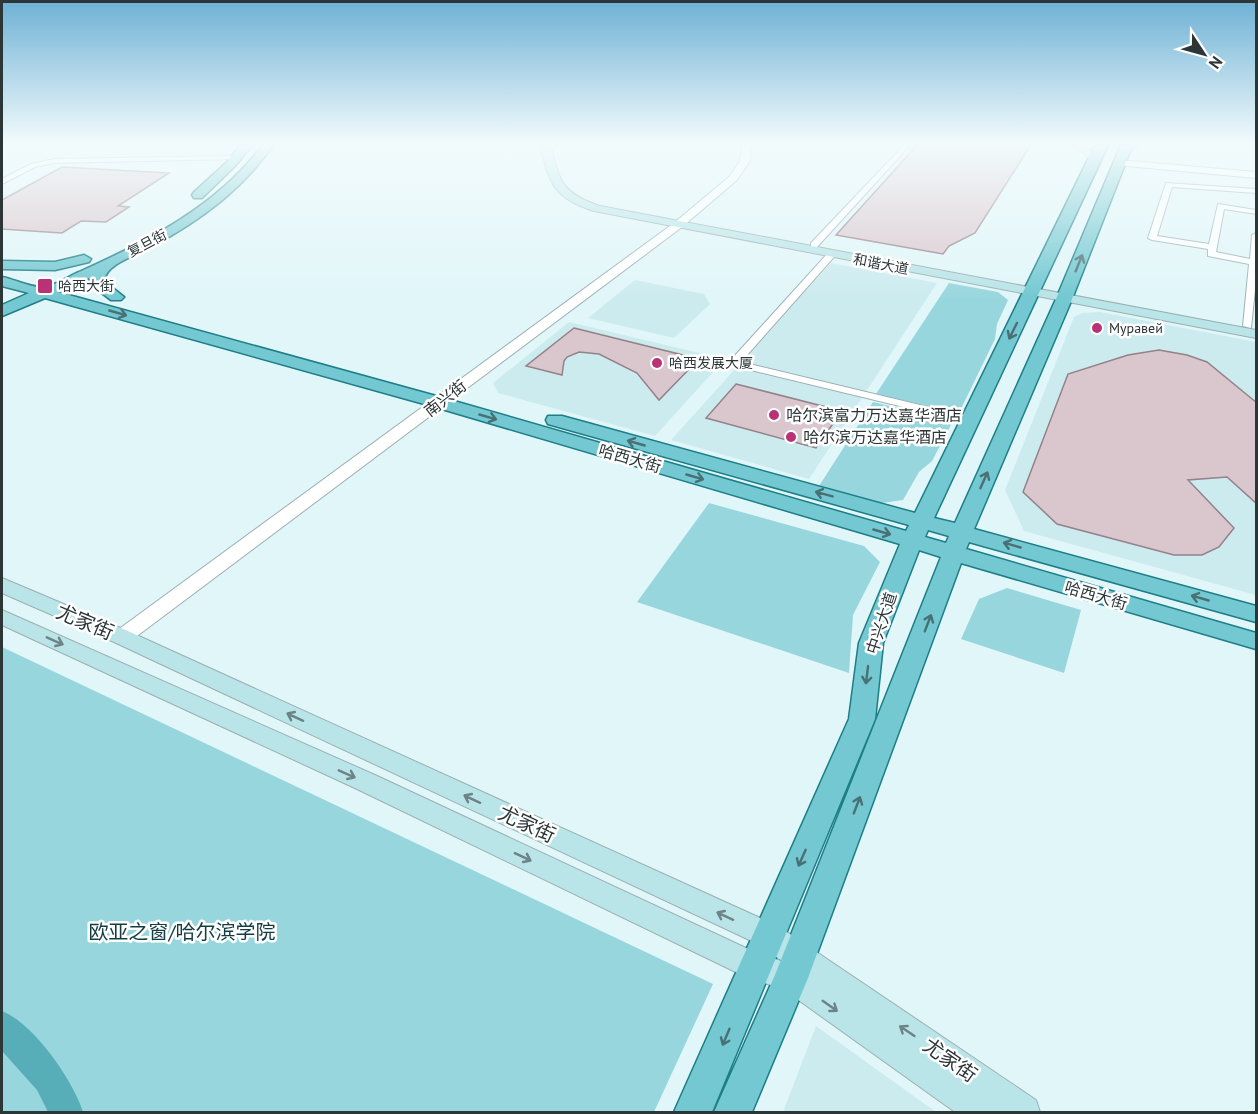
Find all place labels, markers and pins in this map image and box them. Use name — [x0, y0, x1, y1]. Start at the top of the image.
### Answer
marker: 哈西大街 — [36, 277, 54, 295]
place label: 哈西大街 — [58, 277, 114, 295]
place label: Муравей — [1109, 319, 1163, 337]
marker: Муравей — [1090, 321, 1104, 335]
place label: 哈西发展大厦 — [669, 354, 753, 372]
marker: 哈西发展大厦 — [650, 356, 664, 370]
place label: 哈尔滨富力万达嘉华酒店 — [786, 405, 962, 425]
marker: 哈尔滨富力万达嘉华酒店 — [767, 408, 781, 422]
place label: 哈尔滨万达嘉华酒店 — [803, 427, 947, 447]
marker: 哈尔滨万达嘉华酒店 — [784, 430, 798, 444]

